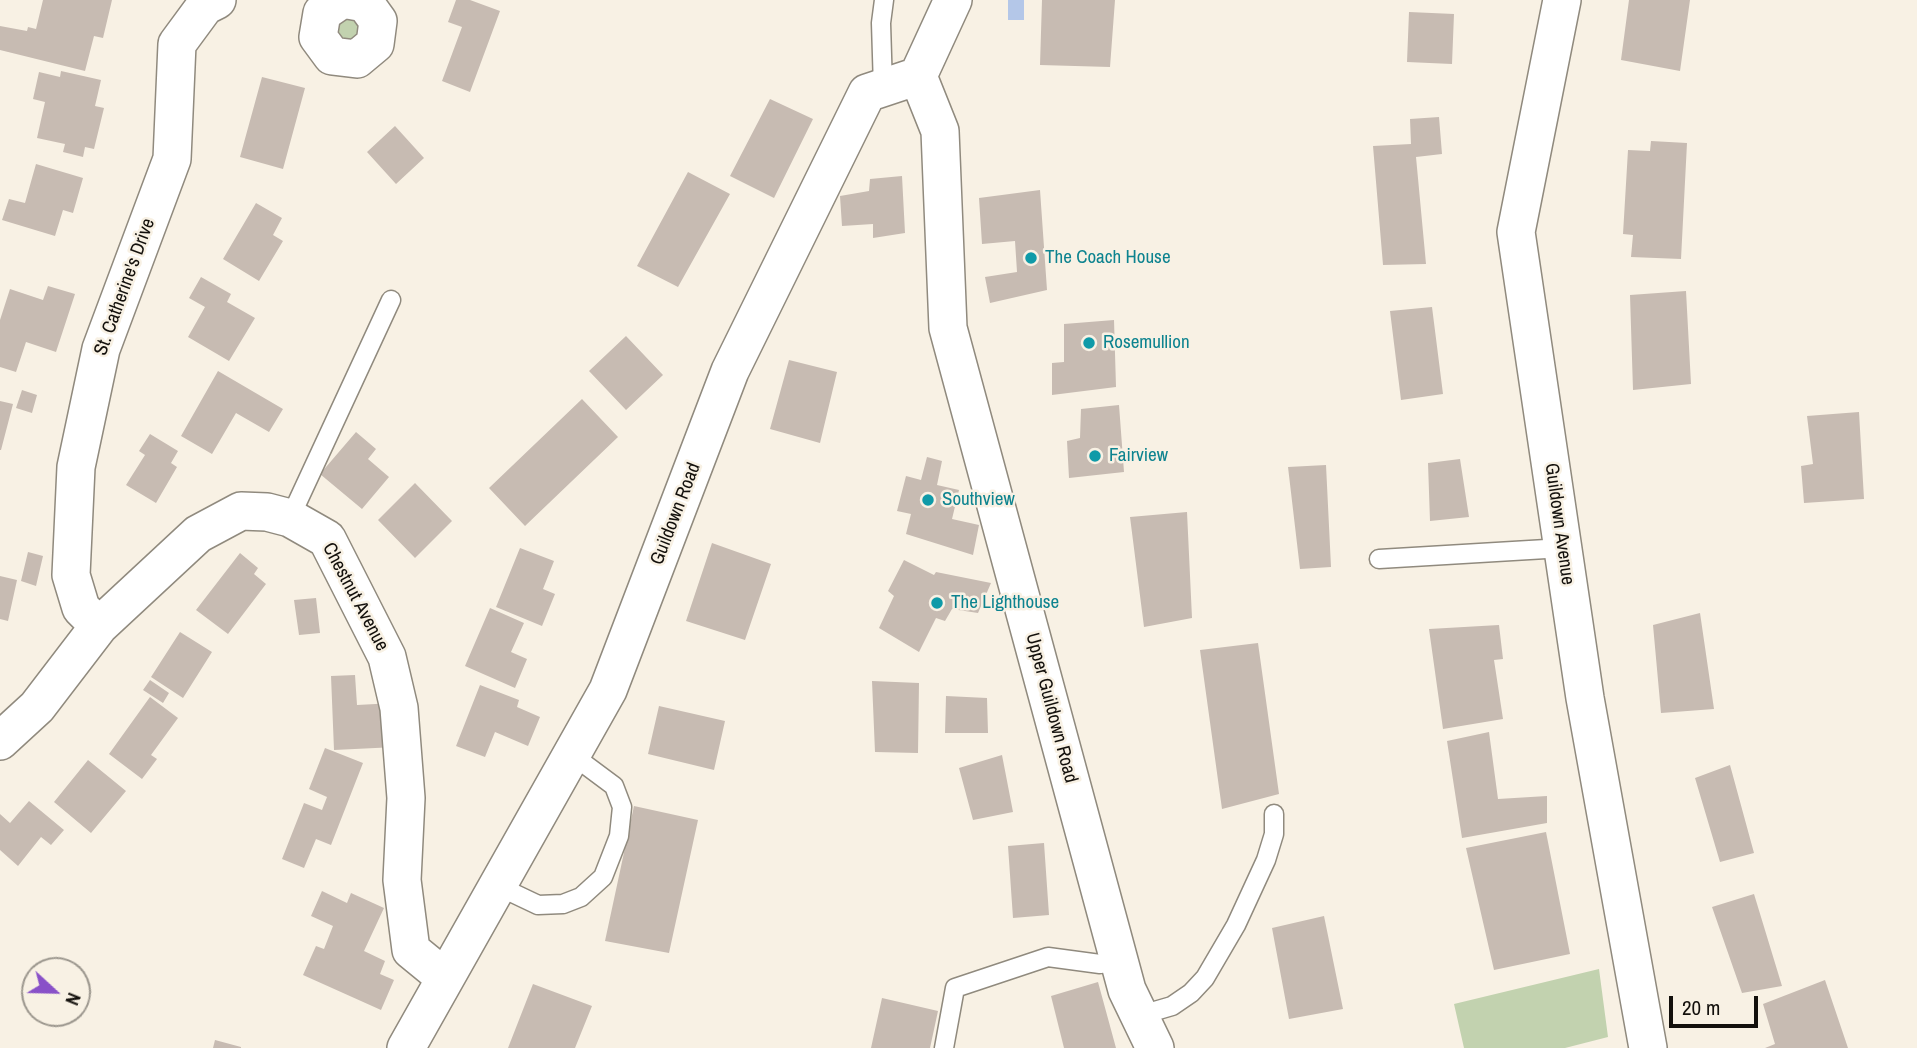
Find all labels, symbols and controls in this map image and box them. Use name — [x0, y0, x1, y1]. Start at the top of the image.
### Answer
street label: St. Catherine's Drive — [90, 215, 160, 359]
place label: The Coach House — [1045, 247, 1171, 269]
marker: The Coach House — [1023, 250, 1039, 266]
place label: Rosemullion — [1103, 332, 1190, 354]
marker: Rosemullion — [1081, 335, 1097, 351]
place label: Fairview — [1109, 445, 1168, 467]
marker: Fairview — [1087, 448, 1103, 464]
street label: Guildown Road — [646, 460, 706, 568]
street label: Guildown Avenue — [1539, 462, 1579, 586]
place label: Southview — [942, 489, 1015, 511]
marker: Southview — [920, 492, 936, 508]
street label: Chestnut Avenue — [317, 539, 393, 655]
place label: The Lighthouse — [951, 592, 1059, 614]
marker: The Lighthouse — [929, 595, 945, 611]
street label: Upper Guildown Road — [1020, 631, 1082, 785]
north arrow — [21, 957, 91, 1027]
scale bar — [1672, 982, 1761, 1026]
text: N — [59, 989, 88, 1009]
text: 20 m — [1682, 993, 1720, 1022]

